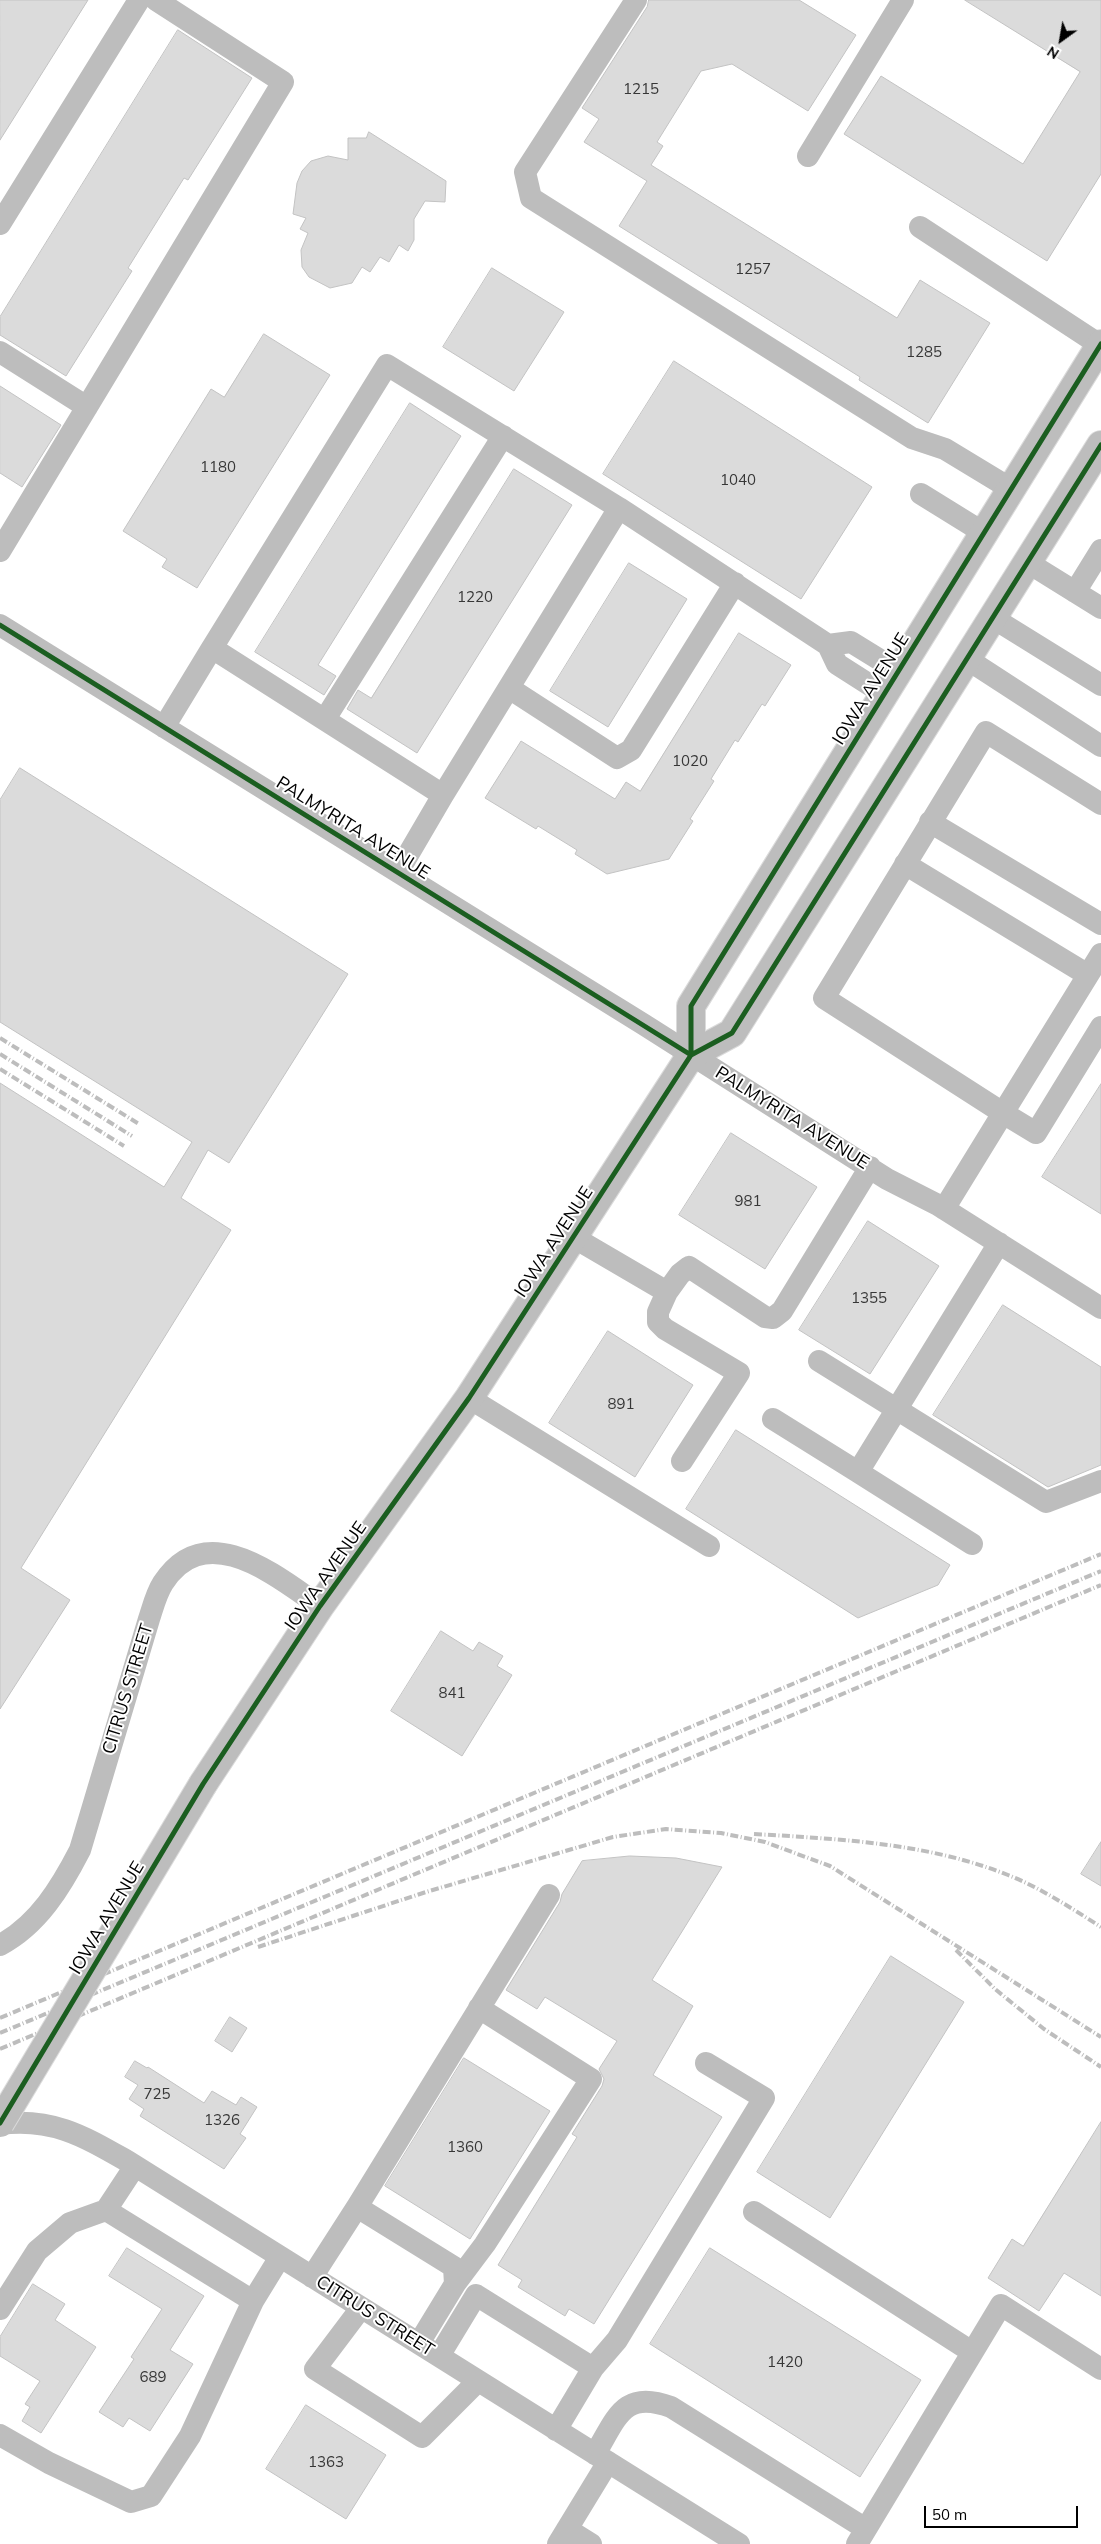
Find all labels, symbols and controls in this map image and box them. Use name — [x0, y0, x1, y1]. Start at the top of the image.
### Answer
north arrow — [1036, 15, 1086, 65]
text: N — [1044, 42, 1062, 63]
house number: 1215 — [623, 80, 659, 98]
house number: 1257 — [735, 260, 771, 278]
house number: 1285 — [906, 343, 942, 361]
house number: 1180 — [200, 458, 236, 476]
house number: 1040 — [720, 471, 756, 489]
house number: 1220 — [457, 588, 493, 606]
street label: IOWA AVENUE — [828, 629, 914, 749]
house number: 1020 — [672, 752, 708, 770]
street label: PALMYRITA AVENUE — [272, 772, 434, 884]
street label: PALMYRITA AVENUE — [711, 1062, 873, 1174]
street label: IOWA AVENUE — [510, 1183, 598, 1301]
house number: 981 — [735, 1192, 761, 1210]
house number: 1355 — [851, 1289, 887, 1307]
house number: 891 — [608, 1395, 634, 1413]
street label: IOWA AVENUE — [281, 1517, 371, 1635]
street label: CITRUS STREET — [98, 1621, 158, 1757]
house number: 841 — [439, 1684, 465, 1702]
street label: IOWA AVENUE — [65, 1858, 149, 1978]
house number: 725 — [144, 2085, 170, 2103]
house number: 1326 — [204, 2111, 240, 2129]
house number: 1360 — [447, 2138, 483, 2156]
street label: CITRUS STREET — [312, 2271, 438, 2361]
house number: 1420 — [767, 2353, 803, 2371]
house number: 689 — [140, 2368, 166, 2386]
house number: 1363 — [308, 2453, 344, 2471]
scale bar — [926, 2496, 1080, 2528]
text: 50 m — [932, 2505, 967, 2524]

